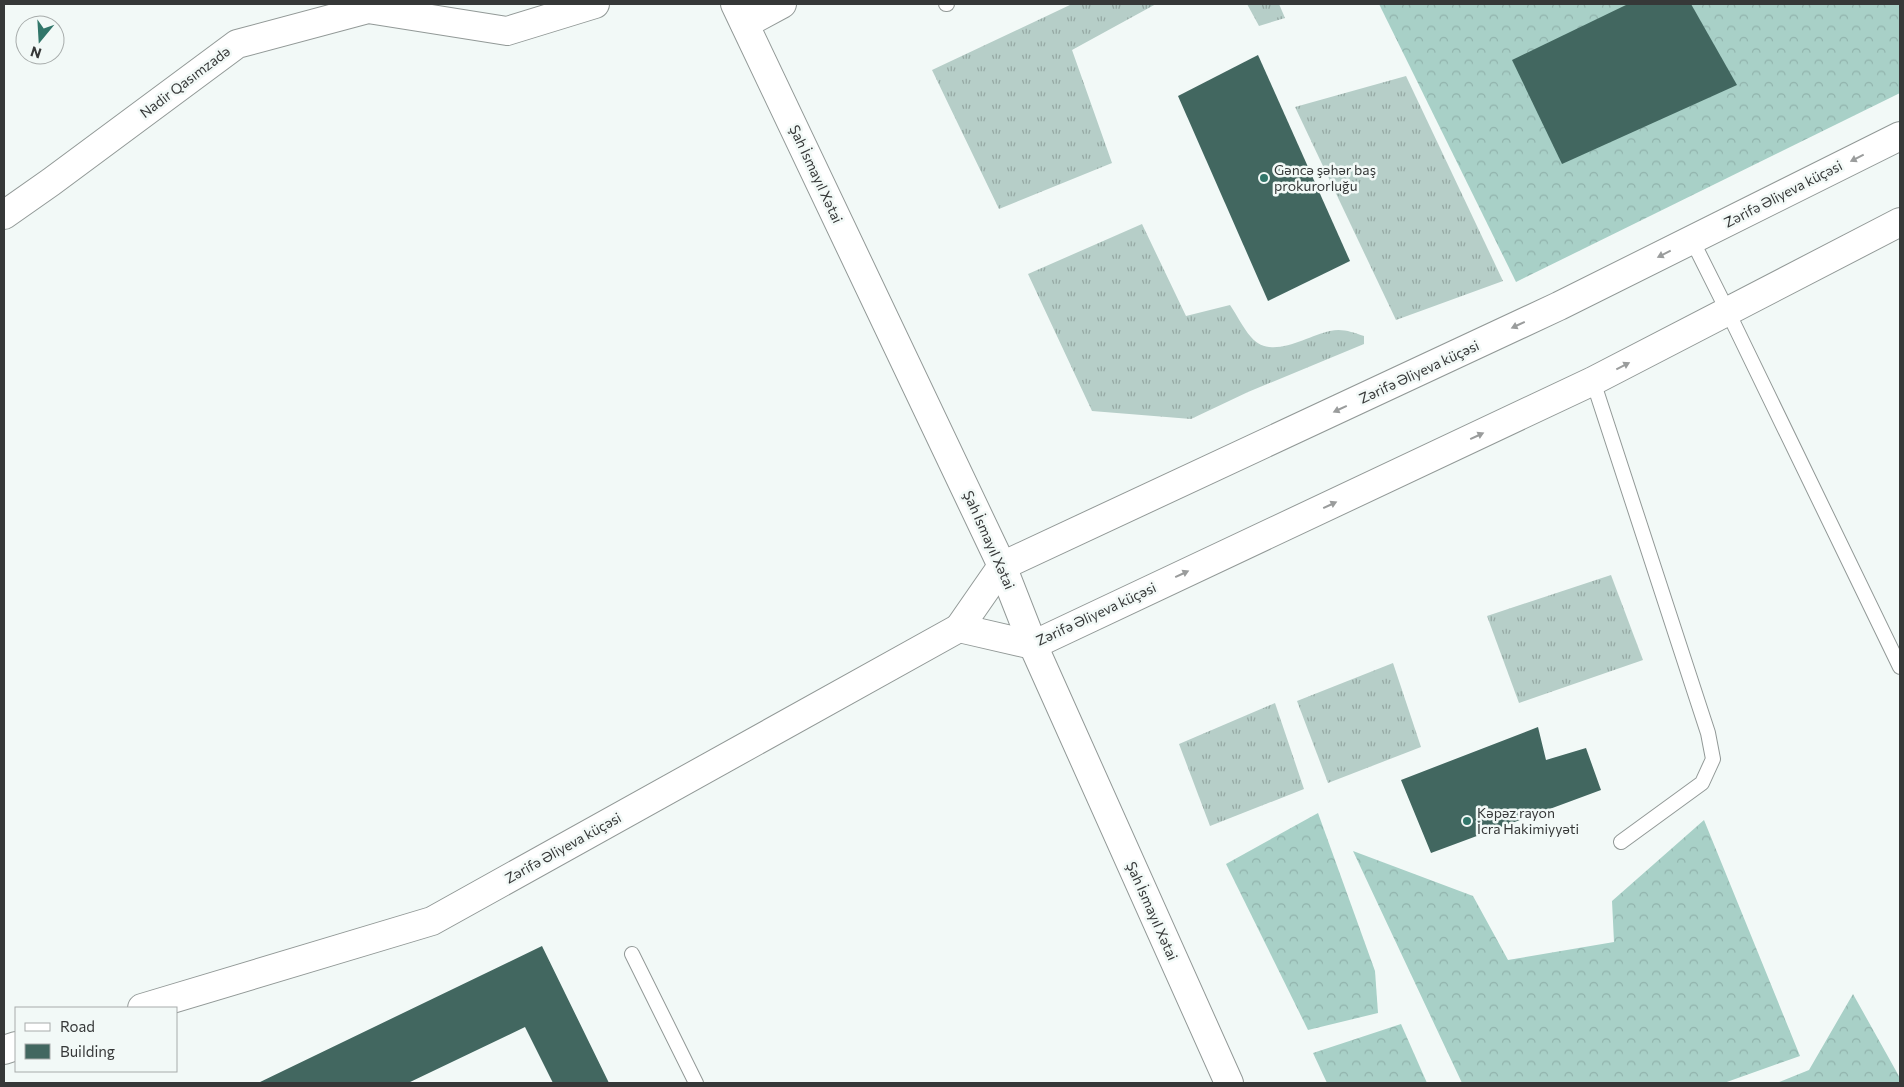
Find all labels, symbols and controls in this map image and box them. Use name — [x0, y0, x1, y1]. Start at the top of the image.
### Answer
north arrow — [15, 15, 65, 65]
street label: Nadir Qasımzadə — [136, 42, 233, 121]
text: N — [28, 43, 43, 63]
street label: Şah İsmayıl Xətai — [786, 122, 847, 226]
one-way arrow — [1849, 153, 1864, 162]
street label: Zərifə Əliyeva küçəsi — [1721, 156, 1845, 231]
place label: Gəncə şəhər baş prokurorluğu — [1274, 161, 1376, 194]
marker: Gəncə şəhər baş prokurorluğu — [1258, 172, 1270, 184]
one-way arrow — [1657, 250, 1672, 258]
one-way arrow — [1511, 321, 1526, 330]
street label: Zərifə Əliyeva küçəsi — [1356, 336, 1481, 407]
one-way arrow — [1616, 362, 1630, 370]
one-way arrow — [1332, 405, 1347, 413]
one-way arrow — [1470, 432, 1484, 440]
street label: Şah İsmayıl Xətai — [960, 488, 1019, 592]
one-way arrow — [1322, 501, 1337, 509]
one-way arrow — [1175, 570, 1190, 579]
street label: Zərifə Əliyeva küçəsi — [1033, 578, 1158, 649]
place label: Kəpəz rayon İcra Hakimiyyəti — [1477, 804, 1579, 837]
street label: Zərifə Əliyeva küçəsi — [502, 809, 624, 887]
marker: Kəpəz rayon İcra Hakimiyyəti — [1461, 815, 1473, 827]
street label: Şah İsmayıl Xətai — [1123, 859, 1182, 963]
legend — [15, 1007, 178, 1072]
text: Road — [60, 1017, 95, 1035]
text: Building — [60, 1042, 115, 1060]

